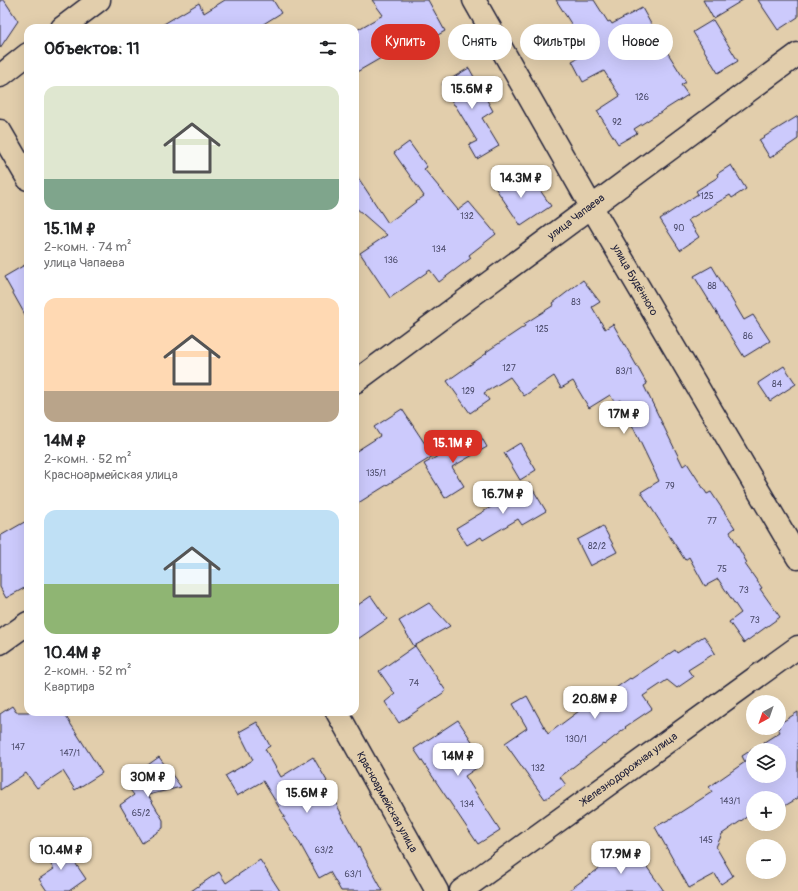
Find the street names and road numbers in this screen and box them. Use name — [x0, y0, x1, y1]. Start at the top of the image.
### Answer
street label: улица Чапаева — [544, 191, 607, 243]
street label: улица Будённого — [609, 241, 661, 318]
street label: Железнодорожная улица — [577, 730, 680, 810]
street label: Красноармейская улица — [354, 749, 420, 855]

